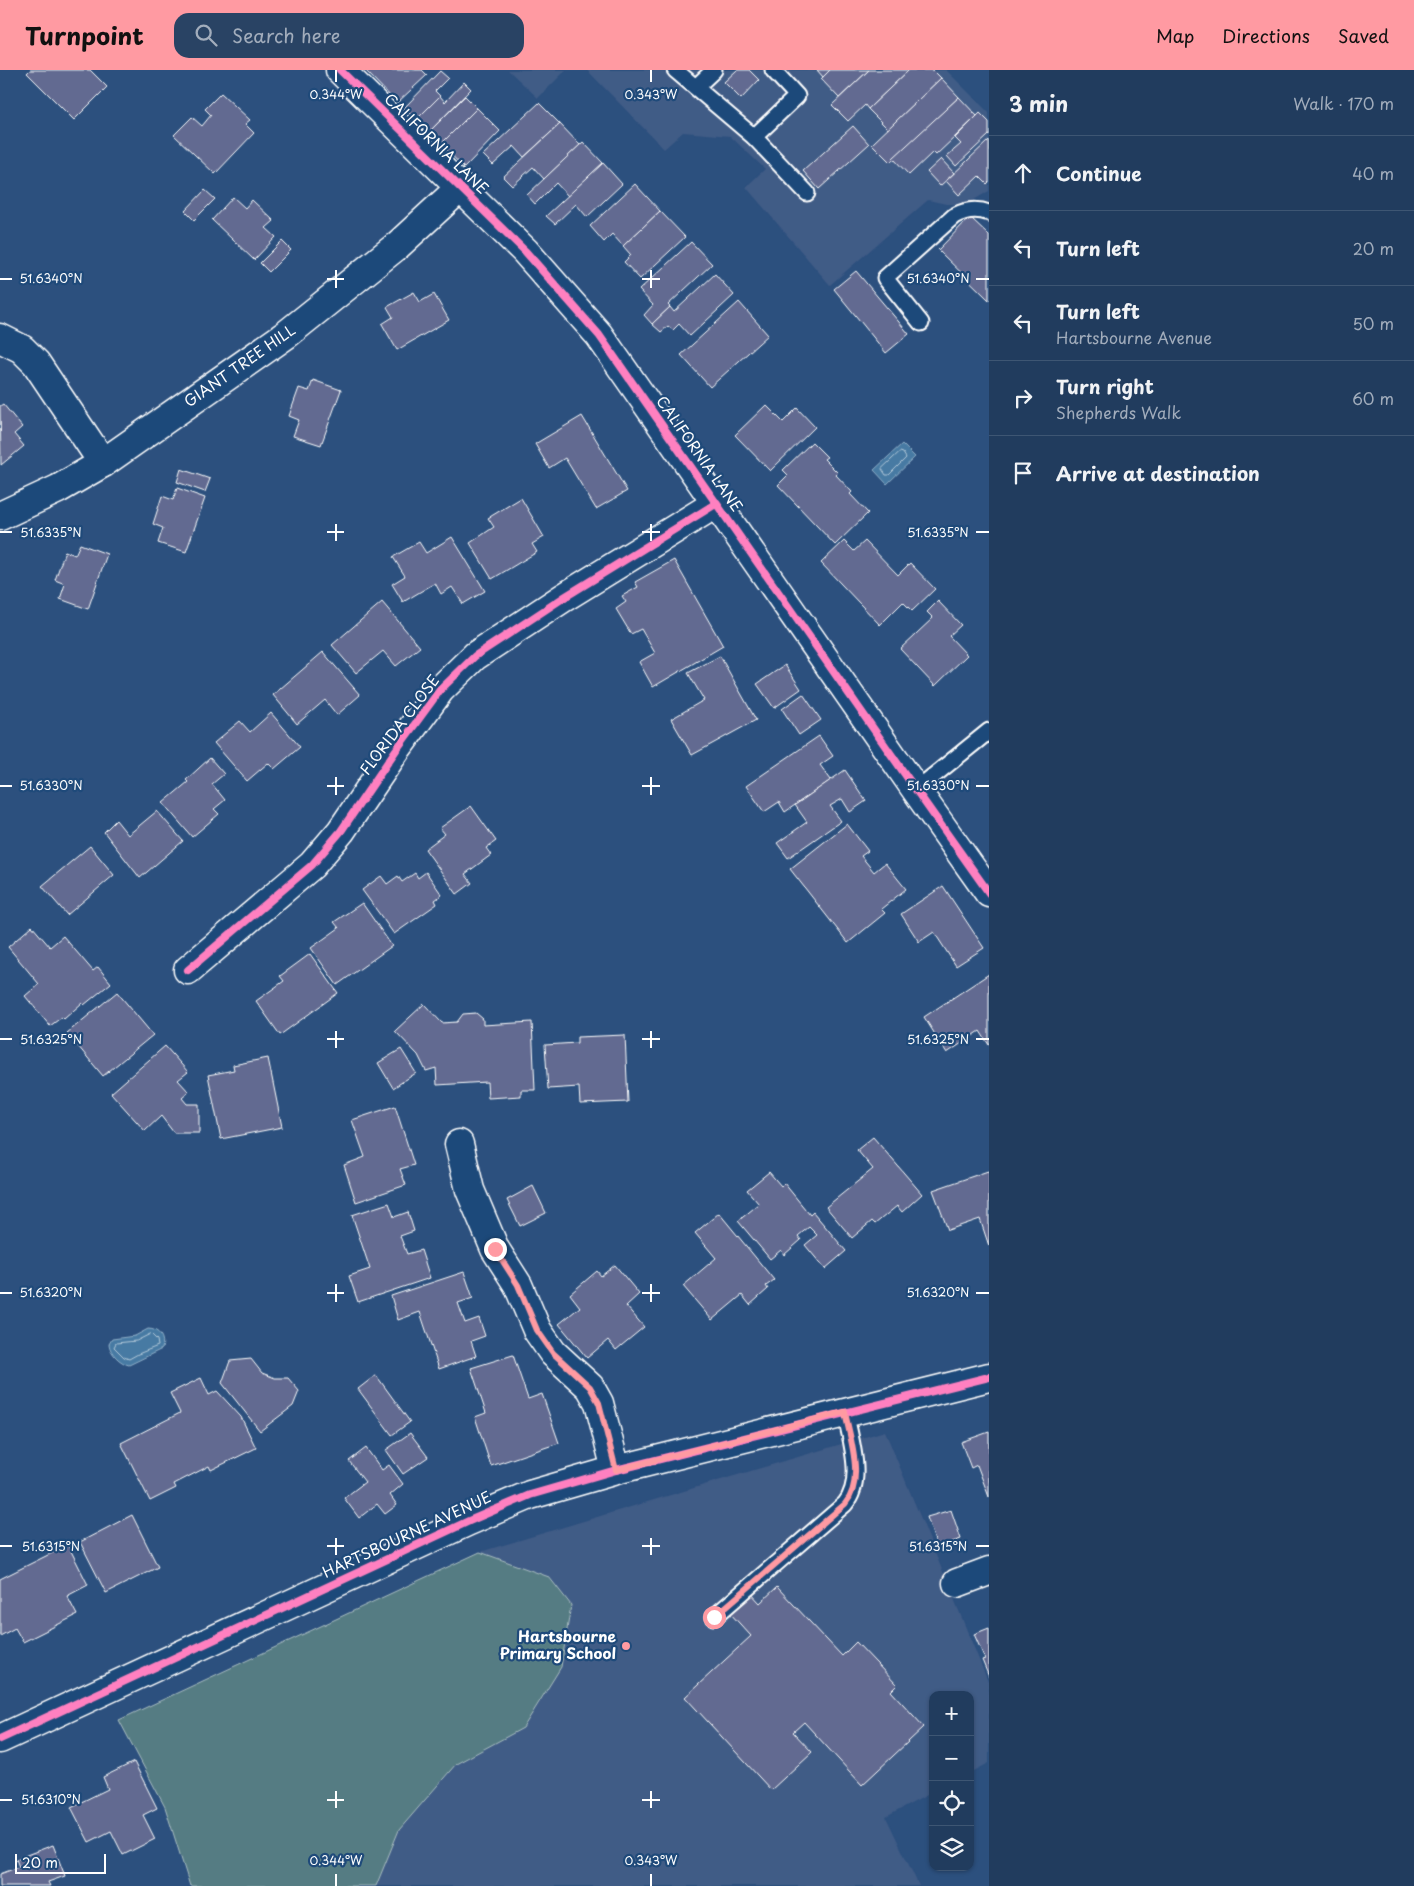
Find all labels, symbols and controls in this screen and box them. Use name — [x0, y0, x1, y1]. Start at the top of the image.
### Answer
search box — [174, 13, 524, 58]
text: Turnpoint — [25, 17, 144, 53]
icon: search — [192, 21, 220, 49]
text: Search here — [232, 21, 341, 49]
text: Map — [1156, 22, 1194, 49]
text: Directions — [1222, 22, 1310, 49]
text: Saved — [1338, 22, 1389, 49]
text: 0.344°W — [310, 85, 363, 103]
text: 0.343°W — [625, 85, 678, 103]
street label: CALIFORNIA LANE — [380, 87, 494, 199]
text: 3 min — [1009, 87, 1068, 119]
text: Walk · 170 m — [1293, 91, 1394, 115]
icon: ahead — [1009, 159, 1037, 187]
text: Continue — [1056, 159, 1142, 187]
text: 40 m — [1352, 161, 1394, 185]
icon: left — [1009, 234, 1037, 262]
text: Turn left — [1056, 234, 1140, 262]
text: 20 m — [1353, 236, 1394, 260]
text: 51.6340°N — [19, 269, 83, 287]
text: 51.6340°N — [906, 269, 970, 287]
text: Turn left — [1056, 297, 1140, 325]
icon: left — [1009, 309, 1037, 337]
text: 50 m — [1353, 311, 1394, 335]
street label: GIANT TREE HILL — [179, 318, 300, 412]
text: Hartsbourne Avenue — [1056, 325, 1212, 349]
text: Turn right — [1056, 372, 1154, 400]
icon: right — [1009, 384, 1037, 412]
text: 60 m — [1352, 386, 1394, 410]
street label: CALIFORNIA LANE — [651, 390, 749, 516]
text: Shepherds Walk — [1056, 400, 1181, 424]
icon: arrive — [1009, 459, 1037, 487]
text: Arrive at destination — [1056, 459, 1260, 487]
text: 51.6335°N — [20, 523, 82, 541]
text: 51.6335°N — [907, 523, 969, 541]
street label: FLORIDA CLOSE — [353, 669, 444, 779]
text: 51.6330°N — [19, 776, 83, 794]
text: 51.6330°N — [906, 776, 970, 794]
text: 51.6325°N — [20, 1030, 82, 1048]
text: 51.6325°N — [907, 1030, 969, 1048]
route end — [484, 1238, 507, 1261]
text: 51.6320°N — [20, 1283, 83, 1301]
text: 51.6320°N — [907, 1283, 970, 1301]
street label: HARTSBOURNE AVENUE — [318, 1484, 495, 1583]
text: 51.6315°N — [22, 1537, 80, 1555]
text: 51.6315°N — [909, 1537, 967, 1555]
route start — [703, 1606, 726, 1629]
place label: Hartsbourne Primary School — [500, 1624, 617, 1664]
marker: Hartsbourne Primary School — [620, 1640, 632, 1652]
map controls — [929, 1691, 974, 1871]
button: + — [929, 1691, 974, 1736]
button: − — [929, 1736, 974, 1781]
button: locate — [929, 1781, 974, 1826]
text: 51.6310°N — [21, 1790, 81, 1808]
button: layers — [929, 1826, 974, 1871]
scale bar — [15, 1851, 106, 1874]
text: 0.344°W — [310, 1851, 363, 1869]
text: 0.343°W — [625, 1851, 678, 1869]
text: 20 m — [22, 1852, 58, 1873]

